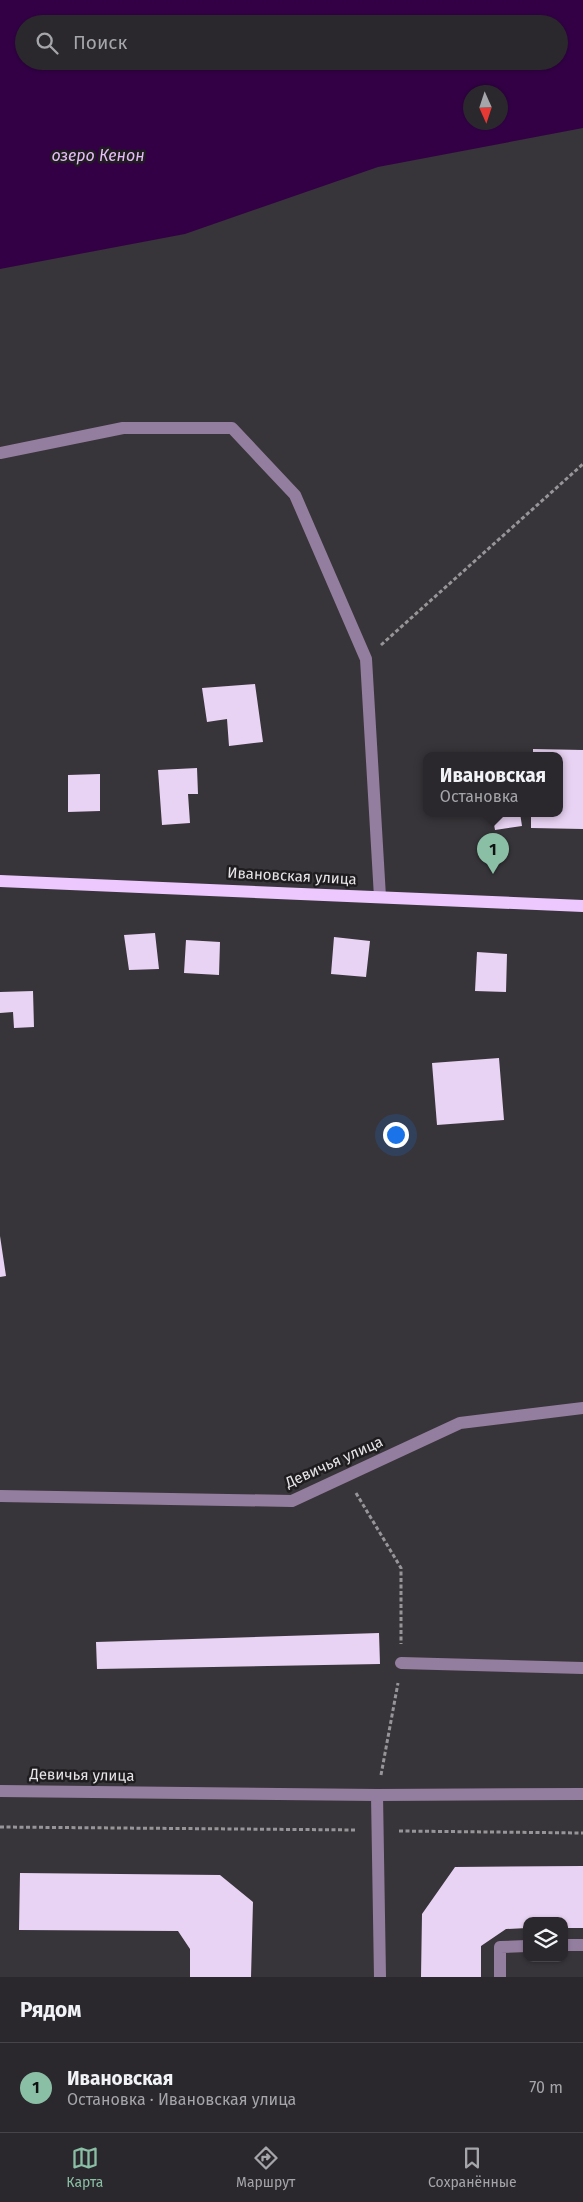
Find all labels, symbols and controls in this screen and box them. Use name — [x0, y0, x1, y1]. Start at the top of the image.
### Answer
search box — [15, 15, 568, 70]
icon: search — [33, 29, 61, 57]
text: Поиск — [73, 31, 127, 54]
north arrow — [463, 85, 508, 130]
water label: озеро Кенон — [51, 146, 145, 165]
popup — [423, 752, 563, 817]
text: Ивановская — [440, 764, 546, 787]
text: Остановка — [440, 787, 518, 806]
pin: 1 — [477, 833, 509, 874]
street label: Ивановская улица — [227, 864, 357, 888]
your location — [383, 1122, 409, 1148]
street label: Девичья улица — [282, 1432, 386, 1492]
street label: Девичья улица — [28, 1765, 135, 1785]
map controls — [523, 1917, 568, 1962]
button: layers — [523, 1917, 568, 1962]
text: Рядом — [20, 1997, 81, 2023]
text: Ивановская — [67, 2067, 173, 2090]
text: 1 — [32, 2078, 40, 2097]
text: 70 m — [529, 2078, 563, 2097]
text: Остановка · Ивановская улица — [67, 2090, 296, 2109]
tab: Карта — [66, 2144, 103, 2191]
tab: Маршрут — [236, 2144, 295, 2191]
tab: Сохранённые — [428, 2144, 517, 2191]

